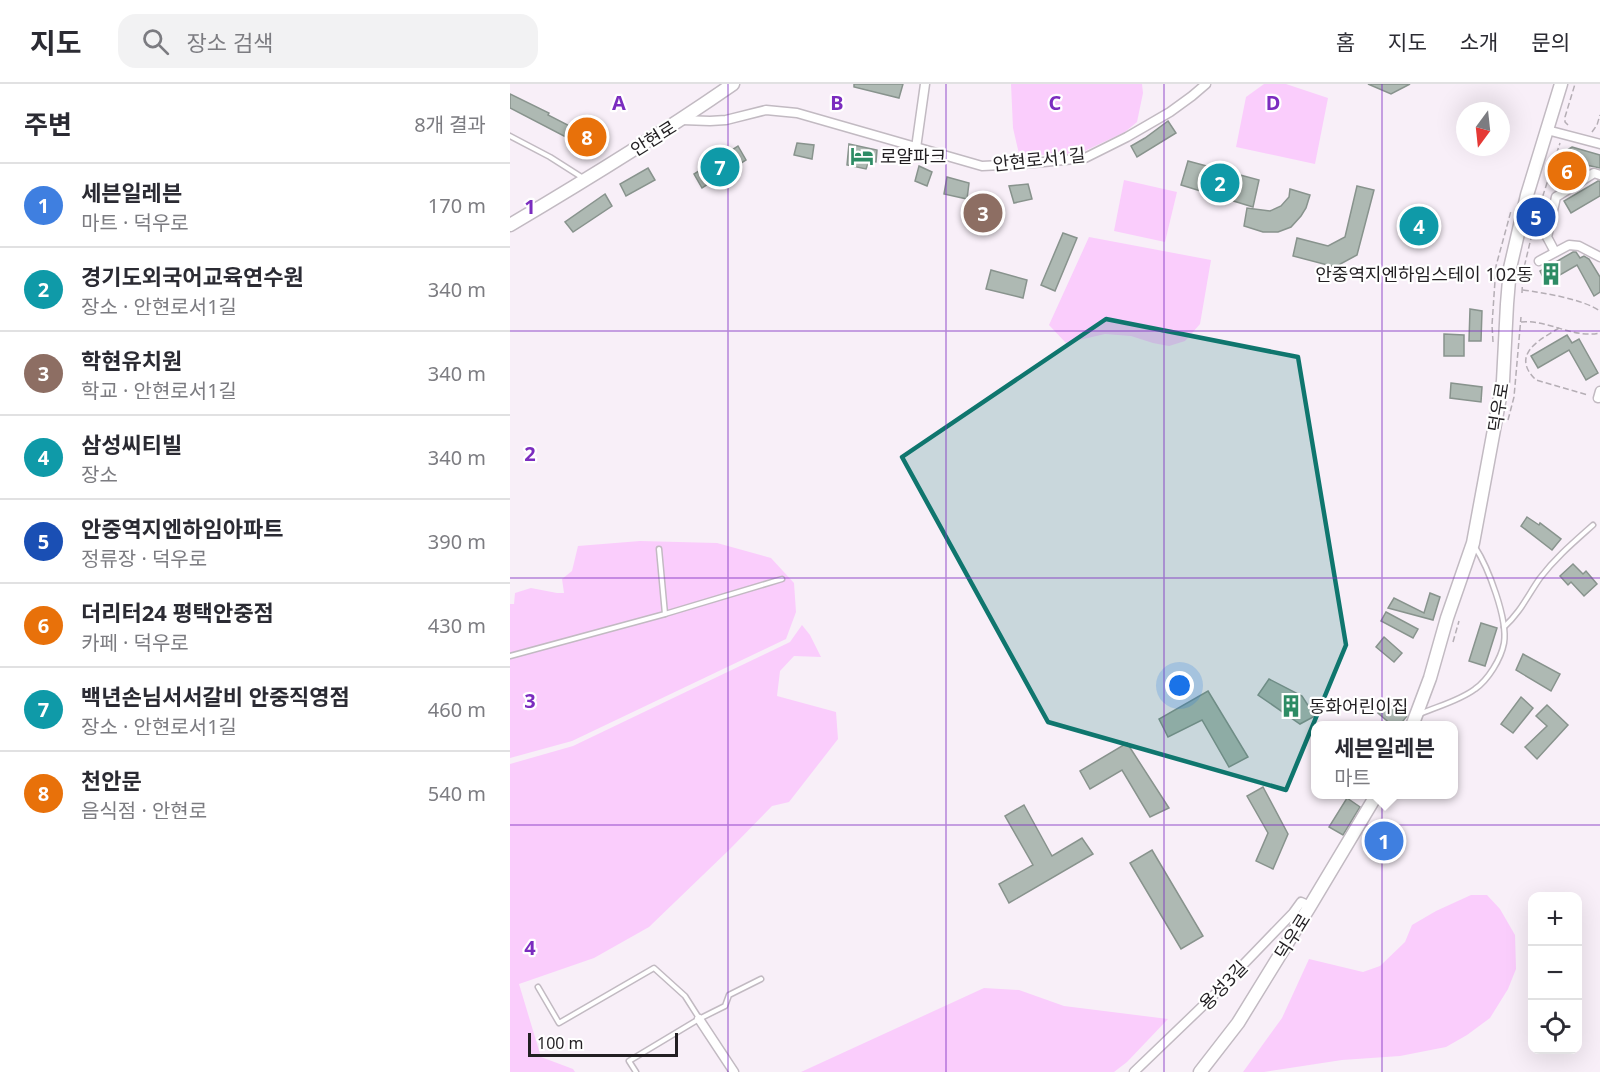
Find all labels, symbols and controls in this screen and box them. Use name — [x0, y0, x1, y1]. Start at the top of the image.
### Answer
search box — [118, 14, 538, 68]
text: 지도 — [30, 23, 82, 61]
icon: search — [139, 25, 172, 58]
text: 장소 검색 — [187, 27, 273, 57]
text: 홈 — [1336, 28, 1355, 56]
text: 지도 — [1388, 28, 1427, 56]
text: 소개 — [1460, 28, 1498, 56]
text: 문의 — [1531, 28, 1570, 56]
text: A — [612, 89, 626, 116]
text: B — [830, 89, 844, 116]
text: C — [1049, 89, 1062, 116]
text: D — [1266, 89, 1280, 116]
north arrow — [1456, 102, 1510, 156]
text: 주변 — [24, 106, 72, 142]
text: 8개 결과 — [414, 111, 486, 138]
pin: 8 — [568, 115, 607, 160]
street label: 안현로 — [626, 115, 680, 161]
street label: 안현로서1길 — [991, 142, 1087, 176]
hotel icon: 로얄파크 — [849, 143, 875, 169]
pin: 7 — [700, 144, 740, 190]
place label: 로얄파크 — [880, 144, 946, 168]
pin: 6 — [1548, 148, 1586, 194]
pin: 2 — [1200, 160, 1240, 206]
text: 세븐일레븐 — [81, 177, 182, 207]
pin: 3 — [964, 190, 1002, 236]
text: 1 — [38, 192, 49, 219]
text: 170 m — [428, 192, 486, 219]
text: 1 — [524, 193, 536, 220]
pin: 5 — [1516, 194, 1556, 240]
pin: 4 — [1400, 204, 1438, 248]
text: 마트 · 덕우로 — [81, 209, 189, 236]
text: 경기도외국어교육연수원 — [81, 261, 304, 291]
building icon: 안중역지엔하임스테이 102동 — [1538, 261, 1564, 287]
place label: 안중역지엔하임스테이 102동 — [1315, 262, 1533, 286]
text: 2 — [38, 276, 49, 303]
text: 340 m — [428, 276, 486, 303]
text: 장소 · 안현로서1길 — [81, 293, 237, 320]
text: 학현유치원 — [81, 345, 182, 375]
text: 3 — [38, 360, 49, 387]
text: 340 m — [428, 360, 486, 387]
text: 학교 · 안현로서1길 — [81, 377, 237, 404]
street label: 덕우로 — [1482, 381, 1514, 433]
text: 삼성씨티빌 — [81, 429, 182, 459]
text: 2 — [524, 440, 536, 467]
text: 4 — [38, 444, 49, 471]
text: 340 m — [428, 444, 486, 471]
text: 장소 — [81, 461, 118, 488]
text: 안중역지엔하임아파트 — [81, 513, 283, 543]
text: 5 — [38, 528, 49, 555]
text: 390 m — [428, 528, 486, 555]
text: 정류장 · 덕우로 — [81, 545, 207, 572]
text: 더리터24 평택안중점 — [81, 597, 274, 627]
text: 6 — [38, 612, 49, 639]
text: 430 m — [428, 612, 486, 639]
text: 카페 · 덕우로 — [81, 629, 189, 656]
your location — [1165, 671, 1194, 700]
text: 백년손님서서갈비 안중직영점 — [81, 681, 350, 711]
text: 3 — [524, 687, 536, 714]
building icon: 동화어린이집 — [1278, 693, 1304, 719]
place label: 동화어린이집 — [1309, 694, 1408, 718]
text: 7 — [38, 696, 49, 723]
text: 460 m — [428, 696, 486, 723]
text: 장소 · 안현로서1길 — [81, 713, 237, 740]
popup — [1311, 721, 1458, 799]
text: 세븐일레븐 — [1334, 732, 1435, 762]
text: 마트 — [1334, 764, 1371, 791]
text: 천안문 — [81, 765, 142, 795]
text: 8 — [38, 780, 49, 807]
text: 540 m — [428, 780, 486, 807]
text: 음식점 · 안현로 — [81, 797, 207, 824]
pin: 1 — [1364, 818, 1404, 864]
map controls — [1528, 892, 1582, 1054]
button: + — [1528, 892, 1582, 946]
street label: 덕우로 — [1269, 909, 1315, 963]
text: 4 — [524, 934, 536, 961]
button: − — [1528, 946, 1582, 1000]
street label: 용성3길 — [1194, 955, 1252, 1015]
button: locate — [1528, 1000, 1582, 1054]
scale bar — [528, 1030, 678, 1058]
text: 100 m — [537, 1032, 584, 1054]

